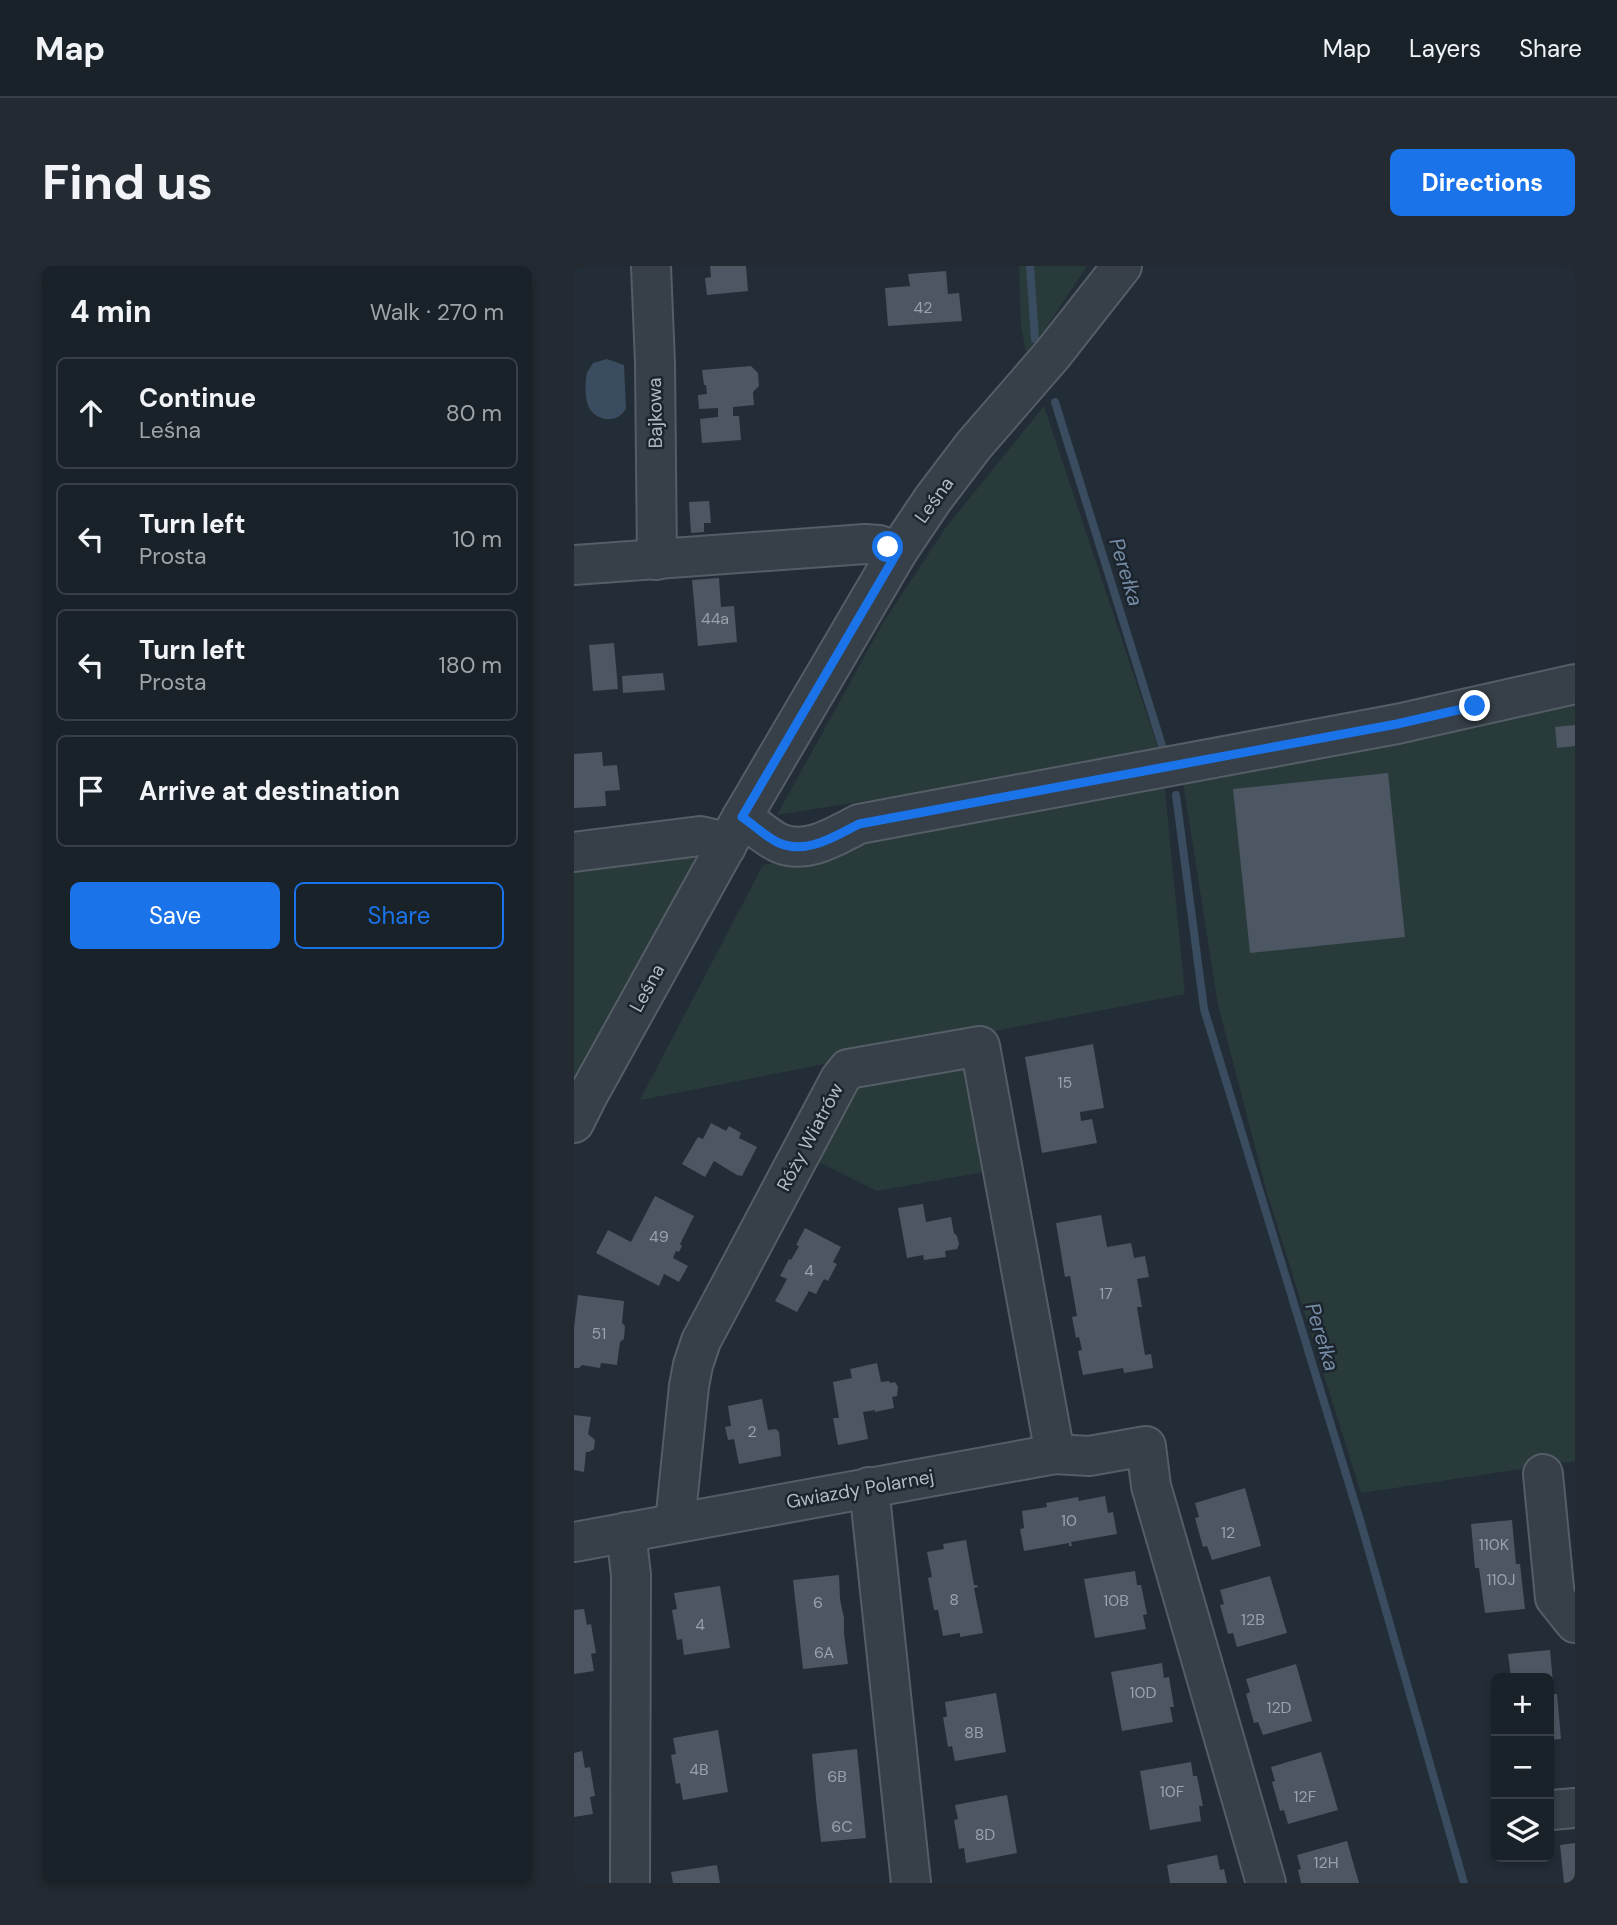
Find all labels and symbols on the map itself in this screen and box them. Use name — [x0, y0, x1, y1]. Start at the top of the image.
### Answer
house number: 42 — [914, 297, 932, 318]
street label: Bajkowa — [642, 377, 668, 449]
street label: Leśna — [909, 472, 959, 528]
route start — [872, 531, 903, 562]
water label: Perełka — [1102, 534, 1150, 610]
house number: 44a — [701, 608, 729, 629]
route end — [1459, 690, 1490, 721]
street label: Leśna — [624, 960, 670, 1016]
house number: 15 — [1058, 1072, 1072, 1093]
street label: Róży Wiatrów — [771, 1078, 849, 1195]
house number: 49 — [649, 1226, 669, 1247]
house number: 4 — [804, 1260, 814, 1281]
house number: 17 — [1099, 1283, 1113, 1304]
water label: Perełka — [1298, 1299, 1346, 1375]
house number: 51 — [592, 1323, 606, 1344]
house number: 2 — [747, 1421, 757, 1442]
street label: Gwiazdy Polarnej — [784, 1464, 936, 1514]
house number: 10 — [1061, 1510, 1077, 1531]
house number: 12 — [1221, 1522, 1235, 1543]
house number: 110K — [1479, 1534, 1509, 1555]
house number: 110J — [1487, 1569, 1515, 1590]
house number: 8 — [949, 1589, 959, 1610]
house number: 10B — [1103, 1590, 1129, 1611]
house number: 6 — [813, 1592, 823, 1613]
house number: 12B — [1241, 1609, 1265, 1630]
house number: 4 — [695, 1614, 705, 1635]
house number: 6A — [814, 1642, 834, 1663]
house number: 10D — [1130, 1682, 1156, 1703]
house number: 12D — [1266, 1697, 1292, 1718]
house number: 8B — [964, 1722, 984, 1743]
house number: 4B — [689, 1759, 709, 1780]
house number: 6B — [827, 1766, 847, 1787]
house number: 10F — [1160, 1781, 1185, 1802]
house number: 12F — [1294, 1786, 1317, 1807]
house number: 6C — [831, 1816, 853, 1837]
house number: 8D — [975, 1824, 995, 1845]
house number: 12H — [1313, 1852, 1339, 1873]

